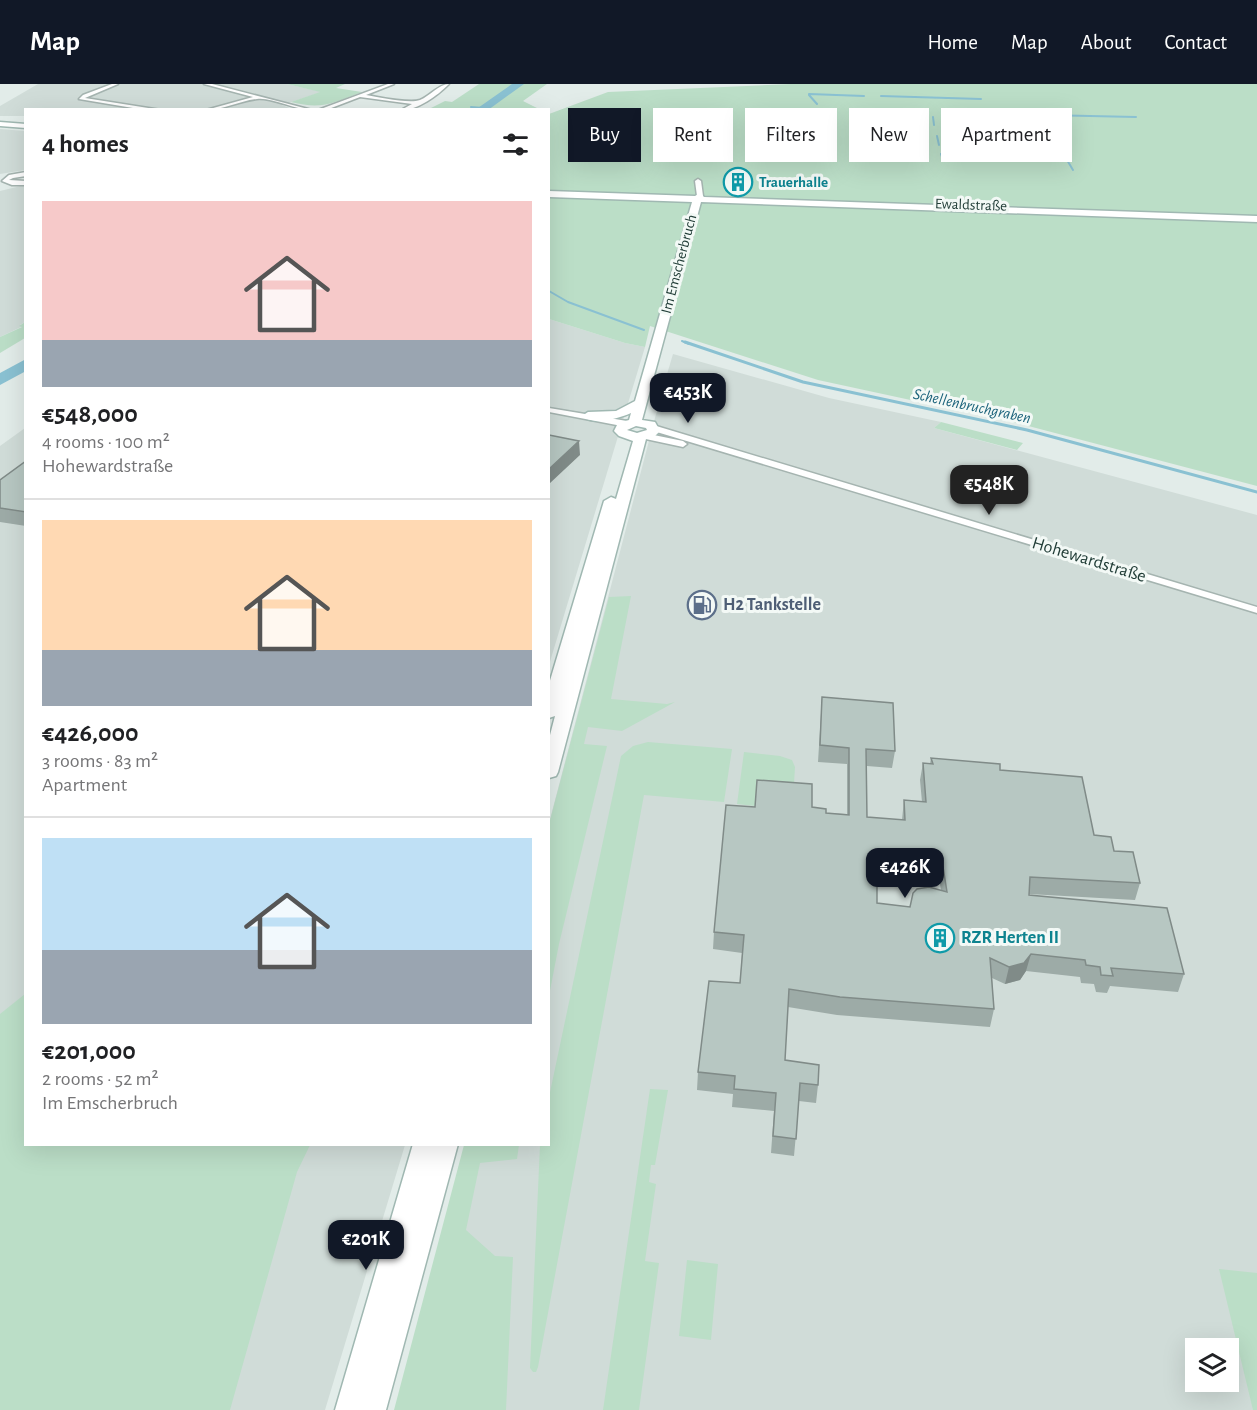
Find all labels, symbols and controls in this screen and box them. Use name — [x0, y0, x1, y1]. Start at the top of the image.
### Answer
text: Map — [30, 28, 80, 56]
text: Home — [927, 32, 978, 53]
text: Map — [1011, 32, 1048, 53]
text: About — [1081, 32, 1131, 53]
text: Contact — [1164, 32, 1227, 53]
chip: Buy — [568, 108, 641, 162]
chip: Rent — [653, 108, 733, 162]
chip: Filters — [745, 108, 837, 162]
chip: New — [849, 108, 929, 162]
chip: Apartment — [941, 108, 1072, 162]
icon: filters — [499, 128, 532, 161]
text: 4 homes — [42, 131, 129, 157]
building icon: Trauerhalle — [722, 166, 754, 198]
place label: Trauerhalle — [759, 175, 828, 190]
street label: Ewaldstraße — [935, 196, 1007, 214]
street label: Im Emscherbruch — [659, 213, 699, 315]
icon: home — [233, 240, 341, 348]
pin: €453K — [646, 373, 730, 424]
text: €453K — [664, 382, 712, 402]
water label: Schellenbruchgraben — [912, 386, 1032, 426]
text: €548,000 — [42, 401, 138, 427]
text: 4 rooms · 100 m² — [42, 432, 170, 452]
text: Hohewardstraße — [42, 456, 173, 476]
pin: €548K — [947, 465, 1031, 516]
text: €548K — [964, 474, 1014, 494]
street label: Hohewardstraße — [1030, 534, 1148, 586]
icon: home — [233, 559, 341, 667]
fuel station icon: H2 Tankstelle — [686, 589, 718, 621]
place label: H2 Tankstelle — [723, 596, 821, 614]
text: €426,000 — [42, 720, 139, 746]
text: 3 rooms · 83 m² — [42, 751, 158, 771]
text: Apartment — [42, 775, 127, 795]
pin: €426K — [863, 848, 947, 899]
text: €426K — [880, 857, 930, 877]
icon: home — [233, 877, 341, 985]
building icon: RZR Herten II — [924, 922, 956, 954]
place label: RZR Herten II — [961, 929, 1059, 947]
text: €201,000 — [42, 1038, 136, 1064]
text: 2 rooms · 52 m² — [42, 1069, 159, 1089]
text: Im Emscherbruch — [42, 1093, 178, 1113]
pin: €201K — [324, 1220, 408, 1271]
text: €201K — [342, 1229, 390, 1249]
map controls — [1185, 1338, 1239, 1392]
button: layers — [1185, 1338, 1239, 1392]

